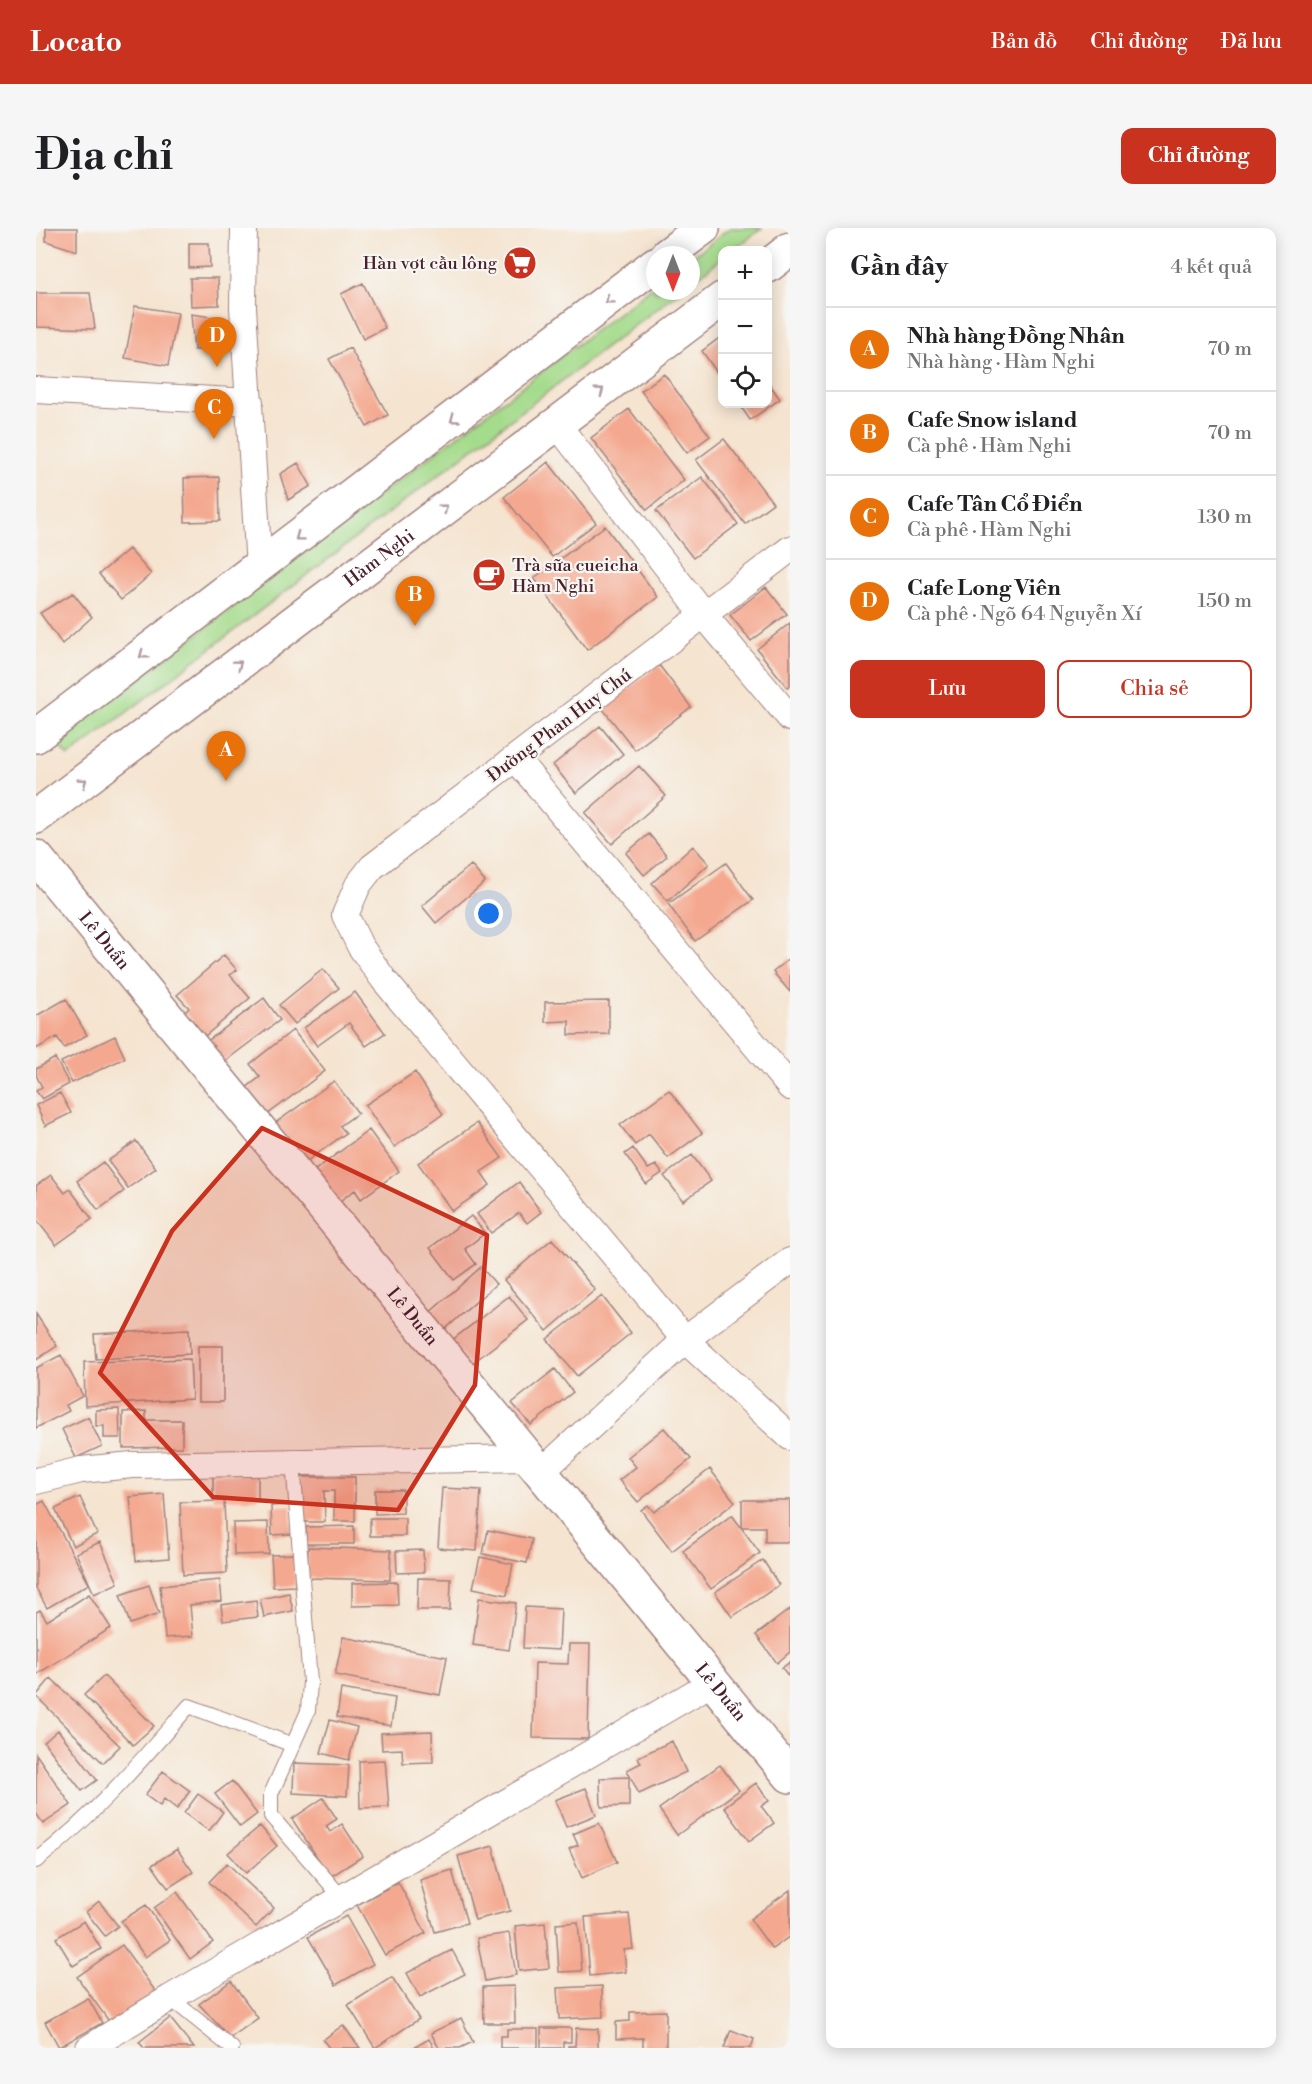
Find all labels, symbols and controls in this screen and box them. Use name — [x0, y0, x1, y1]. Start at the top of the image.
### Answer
text: Locato — [30, 25, 122, 60]
text: Bản đồ — [991, 29, 1057, 55]
text: Chỉ đường — [1090, 29, 1188, 55]
text: Đã lưu — [1221, 29, 1282, 55]
button: Chỉ đường — [1121, 128, 1276, 184]
text: Địa chỉ — [36, 130, 173, 183]
supermarket icon: Hàn vợt cầu lông — [502, 245, 538, 281]
north arrow — [646, 246, 700, 300]
map controls — [718, 246, 772, 408]
button: + — [718, 246, 772, 300]
text: Gần đây — [850, 251, 948, 283]
place label: Hàn vợt cầu lông — [363, 252, 498, 275]
text: 4 kết quả — [1171, 255, 1252, 280]
one-way arrow — [604, 293, 615, 304]
button: − — [718, 300, 772, 354]
pin: D — [198, 318, 237, 367]
text: Nhà hàng Đồng Nhân — [907, 323, 1125, 350]
text: A — [862, 337, 877, 362]
text: 70 m — [1208, 337, 1252, 362]
text: Nhà hàng · Hàm Nghi — [907, 350, 1095, 375]
button: locate — [718, 354, 772, 408]
one-way arrow — [593, 387, 604, 398]
pin: C — [194, 390, 234, 439]
text: Cafe Snow island — [907, 407, 1078, 434]
one-way arrow — [449, 411, 460, 422]
text: B — [862, 421, 877, 446]
text: 70 m — [1208, 421, 1252, 446]
text: Cà phê · Hàm Nghi — [907, 434, 1072, 459]
text: Cafe Tân Cổ Điển — [907, 491, 1083, 518]
one-way arrow — [437, 505, 448, 516]
text: C — [862, 505, 877, 530]
text: 130 m — [1197, 505, 1252, 530]
text: Cà phê · Hàm Nghi — [907, 518, 1072, 543]
street label: Hàm Nghi — [340, 524, 419, 592]
one-way arrow — [295, 530, 306, 541]
place label: Trà sữa cueicha Hàm Nghi — [512, 554, 639, 598]
cafe icon: Trà sữa cueicha Hàm Nghi — [471, 557, 507, 593]
text: Cafe Long Viên — [907, 575, 1061, 602]
pin: B — [396, 576, 434, 626]
text: D — [862, 589, 877, 614]
text: 150 m — [1197, 589, 1252, 614]
text: Cà phê · Ngõ 64 Nguyễn Xí — [907, 602, 1142, 627]
one-way arrow — [139, 647, 150, 658]
one-way arrow — [232, 660, 243, 671]
button: Lưu — [850, 660, 1045, 718]
button: Chia sẻ — [1057, 660, 1252, 718]
street label: Đường Phan Huy Chú — [482, 663, 637, 787]
pin: A — [206, 732, 246, 781]
one-way arrow — [76, 778, 87, 789]
your location — [474, 899, 503, 928]
street label: Lê Duẩn — [73, 907, 135, 975]
street label: Lê Duẩn — [382, 1283, 443, 1351]
street label: Lê Duẩn — [690, 1658, 752, 1726]

